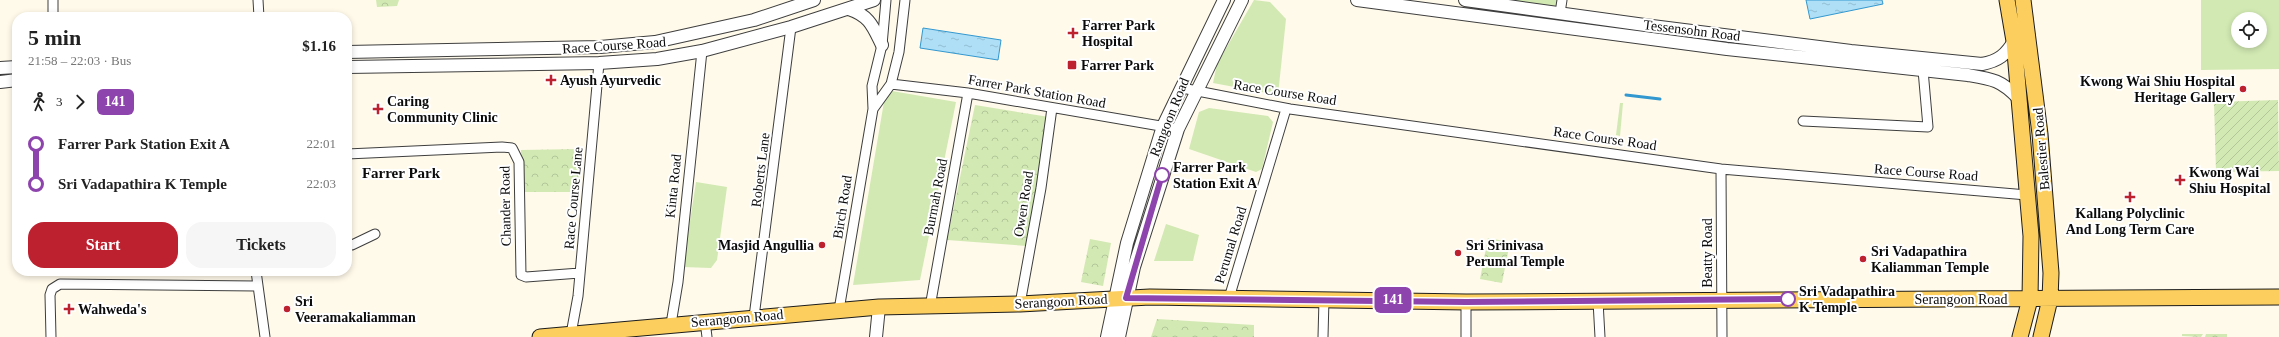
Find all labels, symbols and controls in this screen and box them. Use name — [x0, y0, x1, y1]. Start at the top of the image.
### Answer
map controls — [2231, 12, 2267, 48]
button: locate — [2231, 12, 2267, 48]
street label: Tessensohn Road — [1643, 17, 1741, 44]
place label: Farrer Park Hospital — [1082, 18, 1155, 49]
text: 5 min — [28, 25, 81, 50]
marker: Farrer Park Hospital — [1067, 27, 1079, 39]
street label: Race Course Road — [562, 34, 667, 57]
text: $1.16 — [302, 38, 336, 54]
text: 21:58 – 22:03 · Bus — [28, 53, 131, 68]
place label: Farrer Park — [1081, 58, 1154, 73]
marker: Farrer Park — [1066, 59, 1078, 71]
street label: Farrer Park Station Road — [967, 72, 1107, 111]
place label: Ayush Ayurvedic — [560, 73, 661, 88]
marker: Ayush Ayurvedic — [545, 74, 557, 86]
place label: Kwong Wai Shiu Hospital Heritage Gallery — [2080, 74, 2235, 105]
street label: Rangoon Road — [1147, 76, 1192, 159]
street label: Race Course Road — [1232, 77, 1338, 108]
marker: Kwong Wai Shiu Hospital Heritage Gallery — [2238, 84, 2248, 94]
icon: walk — [28, 91, 50, 113]
icon: forward — [69, 91, 91, 113]
text: 3 — [56, 94, 63, 109]
text: 141 — [105, 94, 126, 109]
place label: Caring Community Clinic — [387, 94, 498, 125]
marker: Caring Community Clinic — [372, 103, 384, 115]
street label: Balestier Road — [2030, 107, 2053, 191]
street label: Race Course Road — [1552, 124, 1658, 153]
street label: Roberts Lane — [748, 132, 773, 208]
text: Farrer Park Station Exit A — [58, 136, 230, 152]
text: 22:01 — [306, 136, 336, 151]
street label: Race Course Lane — [562, 146, 585, 250]
street label: Kinta Road — [663, 153, 684, 219]
street label: Burmah Road — [921, 157, 950, 237]
place label: Farrer Park Station Exit A — [1173, 160, 1258, 191]
street label: Race Course Road — [1873, 161, 1978, 184]
district label: Farrer Park — [362, 165, 441, 181]
place label: Kwong Wai Shiu Hospital — [2189, 165, 2270, 196]
street label: Chander Road — [497, 166, 514, 246]
marker: Farrer Park Station Exit A — [1154, 167, 1170, 183]
street label: Owen Road — [1011, 170, 1036, 238]
street label: Birch Road — [830, 174, 855, 240]
marker: Kwong Wai Shiu Hospital — [2174, 174, 2186, 186]
text: Sri Vadapathira K Temple — [58, 176, 227, 192]
text: 22:03 — [306, 176, 336, 191]
marker: Kallang Polyclinic And Long Term Care — [2124, 191, 2136, 203]
street label: Perumal Road — [1212, 205, 1249, 285]
place label: Kallang Polyclinic And Long Term Care — [2066, 206, 2194, 237]
street label: Beatty Road — [1700, 218, 1715, 288]
button: Start — [28, 222, 178, 268]
button: Tickets — [186, 222, 336, 268]
place label: Masjid Angullia — [718, 238, 814, 253]
place label: Sri Srinivasa Perumal Temple — [1466, 238, 1564, 269]
marker: Masjid Angullia — [817, 240, 827, 250]
place label: Sri Vadapathira Kaliamman Temple — [1871, 244, 1989, 275]
marker: Sri Srinivasa Perumal Temple — [1453, 248, 1463, 258]
marker: Sri Vadapathira Kaliamman Temple — [1858, 254, 1868, 264]
place label: Sri Vadapathira K Temple — [1799, 284, 1895, 315]
line badge: 141 — [1370, 287, 1416, 313]
marker: Sri Vadapathira K Temple — [1780, 291, 1796, 307]
street label: Serangoon Road — [1014, 292, 1108, 311]
text: 141 — [1383, 292, 1404, 307]
street label: Serangoon Road — [1915, 292, 2007, 307]
place label: Sri Veeramakaliamman — [295, 294, 416, 325]
place label: Wahweda's — [78, 302, 147, 317]
marker: Wahweda's — [63, 303, 75, 315]
marker: Sri Veeramakaliamman — [282, 304, 292, 314]
street label: Serangoon Road — [690, 307, 784, 330]

